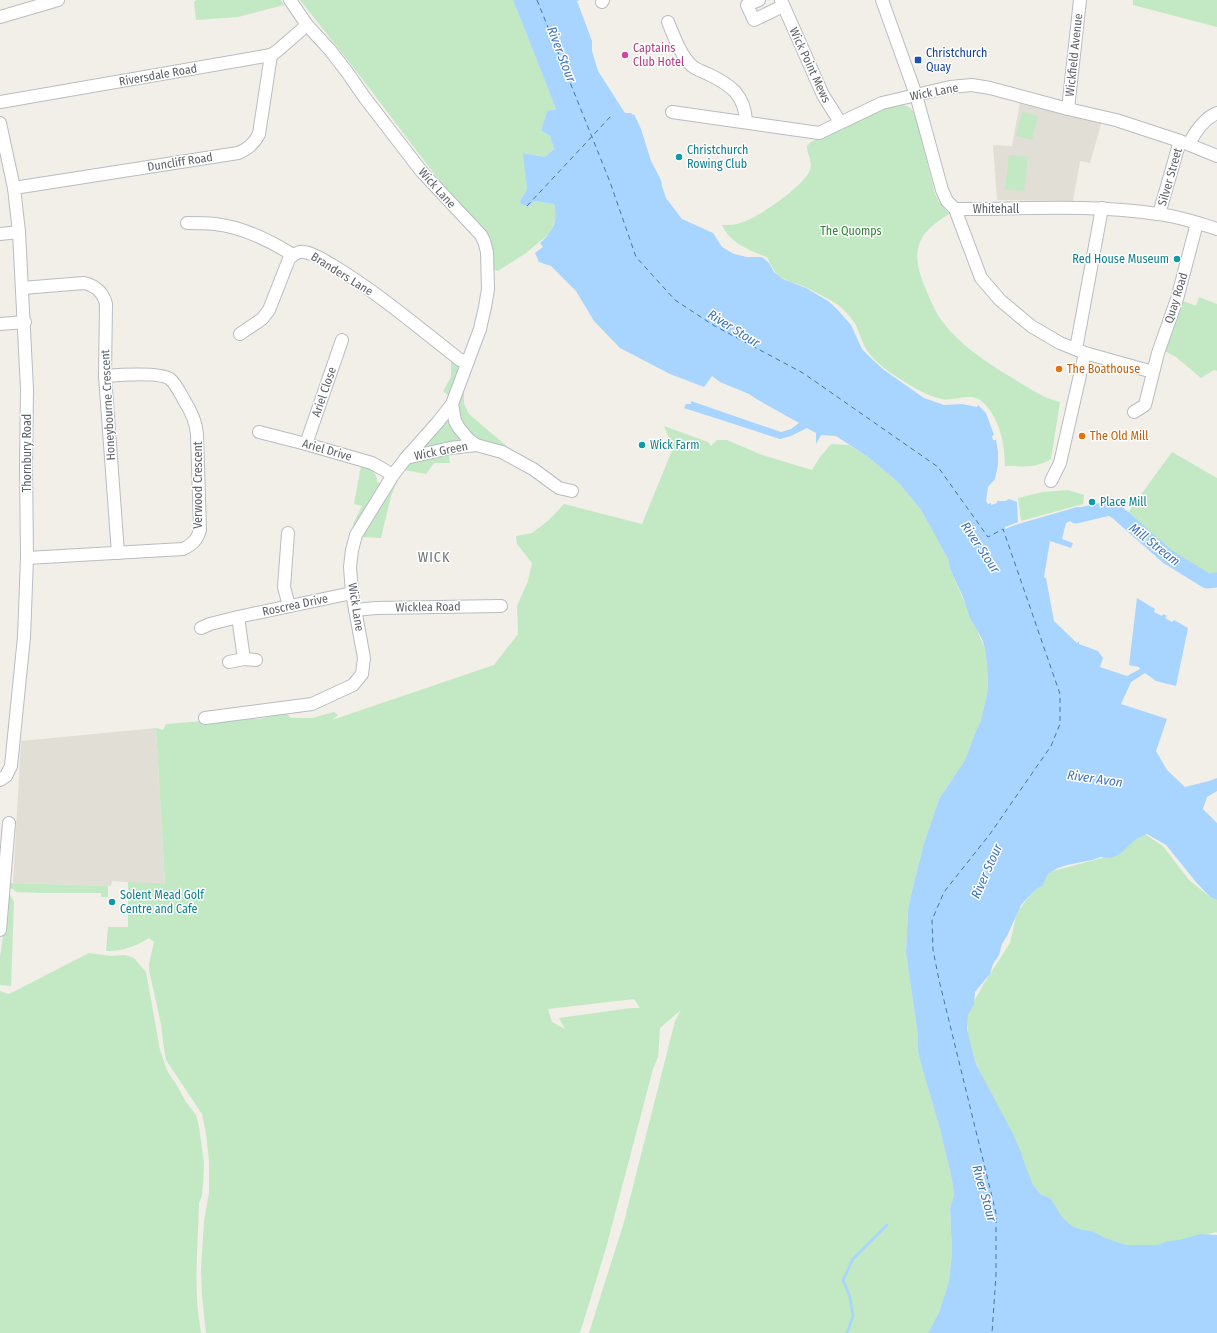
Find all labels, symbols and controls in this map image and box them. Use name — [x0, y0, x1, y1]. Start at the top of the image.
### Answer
street label: Wickfield Avenue — [1063, 13, 1085, 97]
water label: River Stour — [544, 24, 579, 84]
street label: Wick Point Mews — [786, 25, 834, 105]
place label: Captains Club Hotel — [633, 41, 684, 69]
place label: Christchurch Quay — [926, 46, 987, 74]
marker: Captains Club Hotel — [620, 50, 630, 60]
marker: Christchurch Quay — [913, 55, 923, 65]
street label: Riversdale Road — [118, 61, 198, 89]
street label: Wick Lane — [909, 80, 959, 104]
place label: Christchurch Rowing Club — [687, 143, 748, 171]
street label: Silver Street — [1155, 146, 1185, 208]
street label: Duncliff Road — [146, 150, 214, 174]
marker: Christchurch Rowing Club — [674, 152, 684, 162]
street label: Wick Lane — [415, 165, 459, 211]
street label: Whitehall — [973, 202, 1019, 216]
park label: The Quomps — [820, 224, 882, 238]
street label: Branders Lane — [308, 249, 376, 299]
place label: Red House Museum — [1072, 252, 1169, 266]
marker: Red House Museum — [1172, 254, 1182, 264]
street label: Quay Road — [1162, 271, 1190, 325]
water label: River Stour — [705, 307, 763, 350]
street label: Honeybourne Crescent — [98, 349, 118, 461]
place label: The Boathouse — [1067, 362, 1140, 376]
marker: The Boathouse — [1054, 364, 1064, 374]
street label: Ariel Close — [309, 365, 339, 419]
street label: Thornbury Road — [20, 414, 34, 492]
place label: The Old Mill — [1090, 429, 1148, 443]
marker: The Old Mill — [1077, 431, 1087, 441]
street label: Ariel Drive — [301, 436, 353, 464]
place label: Wick Farm — [650, 438, 699, 452]
street label: Wick Green — [413, 439, 469, 463]
marker: Wick Farm — [637, 440, 647, 450]
street label: Verwood Crescent — [191, 441, 205, 529]
place label: Place Mill — [1100, 495, 1147, 509]
marker: Place Mill — [1087, 497, 1097, 507]
water label: River Stour — [958, 519, 1003, 576]
water label: Mill Stream — [1127, 520, 1183, 569]
district label: WICK — [418, 549, 450, 566]
street label: Wick Lane — [345, 582, 367, 632]
street label: Roscrea Drive — [261, 591, 329, 619]
street label: Wicklea Road — [395, 599, 461, 615]
water label: River Avon — [1066, 767, 1124, 790]
water label: River Stour — [968, 841, 1005, 901]
place label: Solent Mead Golf Centre and Cafe — [120, 888, 205, 916]
marker: Solent Mead Golf Centre and Cafe — [107, 897, 117, 907]
water label: River Stour — [969, 1163, 1000, 1224]

